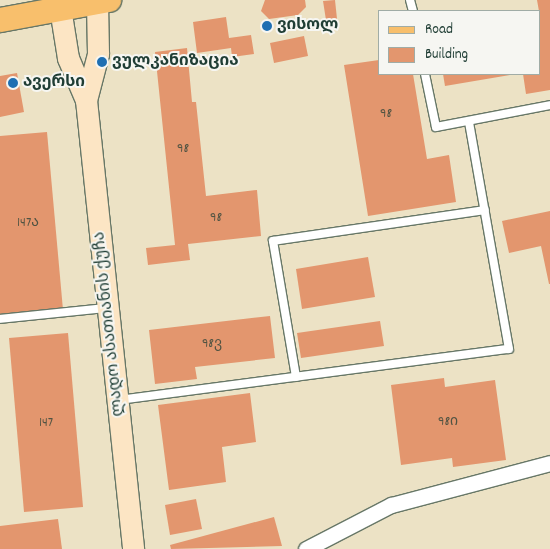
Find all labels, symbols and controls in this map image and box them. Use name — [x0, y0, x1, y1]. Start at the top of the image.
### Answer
legend — [378, 10, 540, 75]
place label: ვისოლ — [277, 16, 338, 36]
text: Road — [425, 19, 453, 41]
marker: ვისოლ — [261, 20, 273, 32]
text: Building — [425, 44, 468, 66]
place label: ვულკანიზაცია — [112, 52, 239, 72]
marker: ვულკანიზაცია — [96, 56, 108, 68]
place label: ავერსი — [23, 73, 85, 93]
marker: ავერსი — [7, 77, 19, 89]
house number: 98 — [380, 106, 392, 122]
house number: 98 — [177, 141, 189, 157]
house number: 98 — [210, 210, 222, 226]
house number: 147ა — [17, 215, 39, 231]
street label: ლადო ასათიანის ქუჩა — [91, 231, 129, 417]
house number: 98ვ — [202, 336, 222, 352]
house number: 98ი — [438, 414, 458, 430]
house number: 147 — [39, 415, 53, 431]

